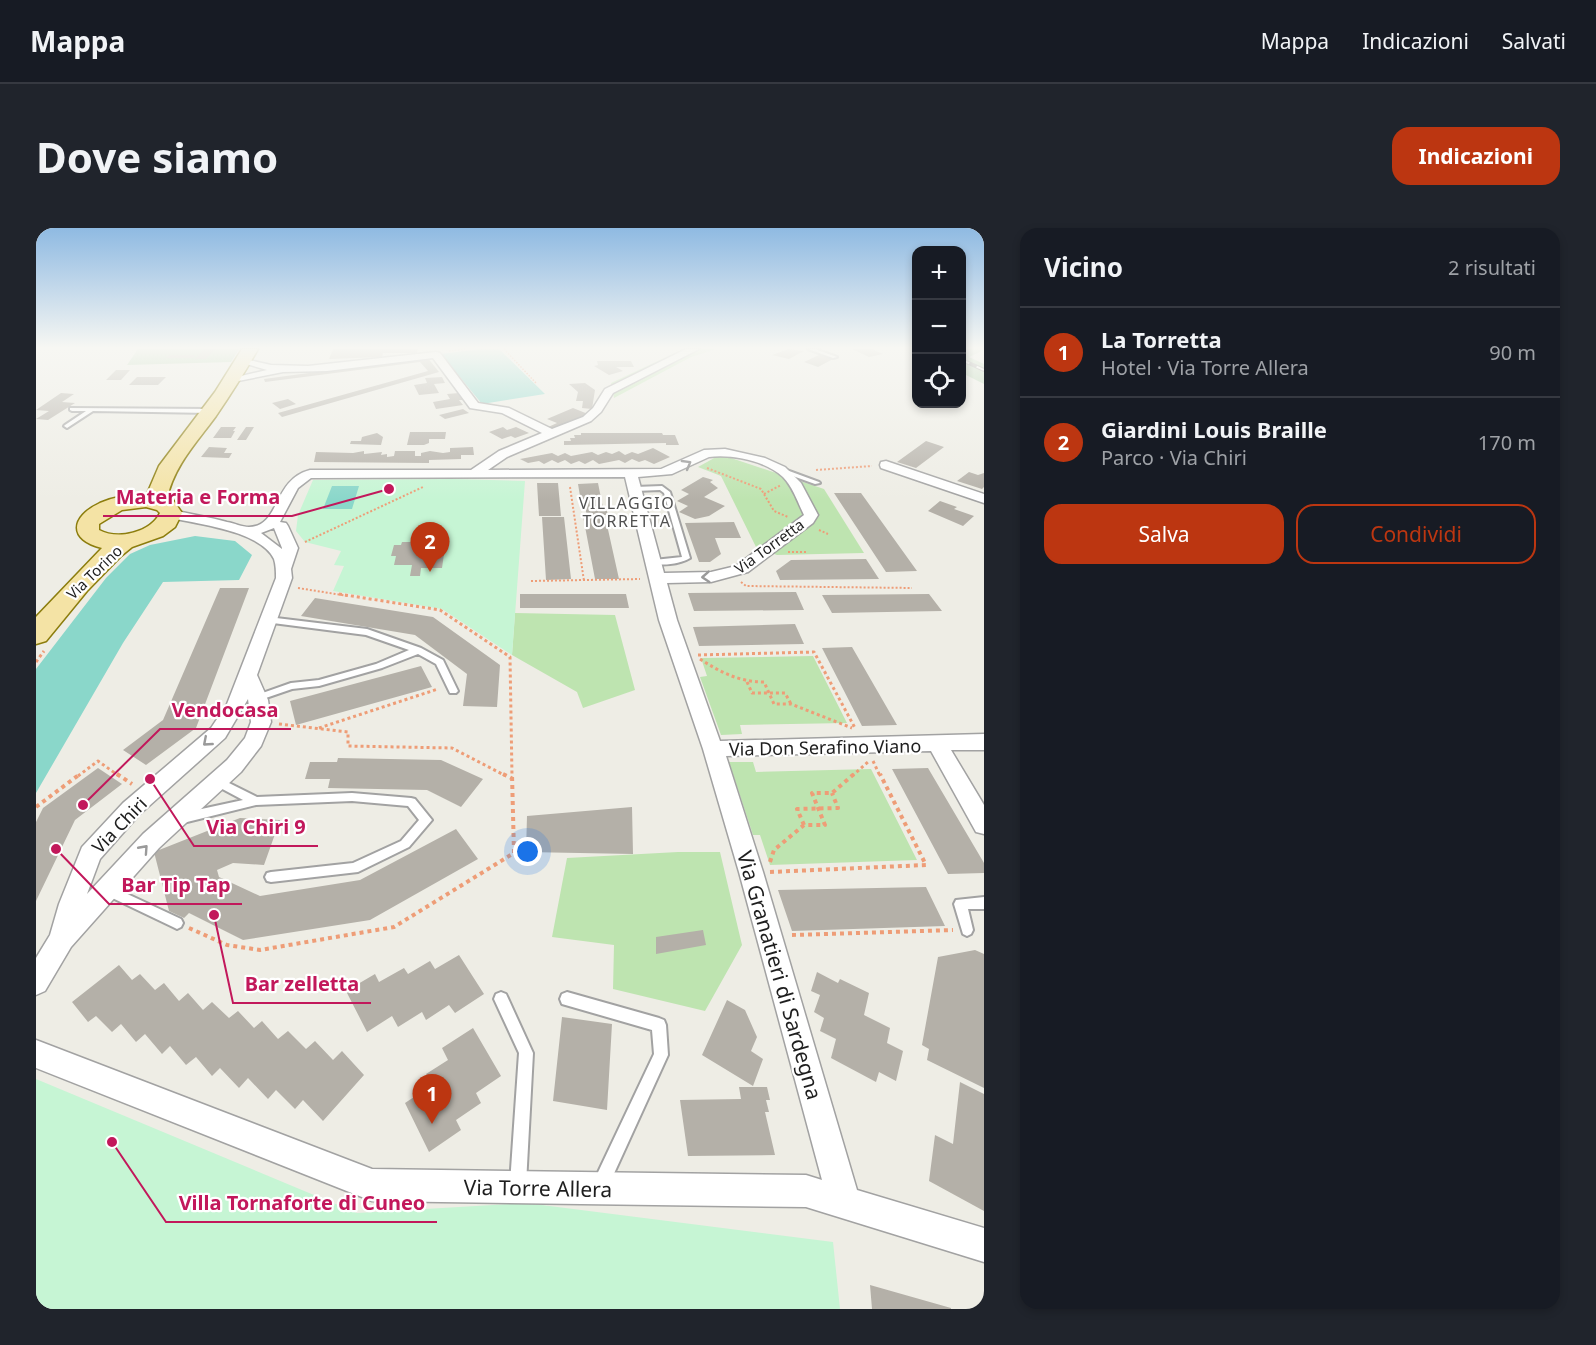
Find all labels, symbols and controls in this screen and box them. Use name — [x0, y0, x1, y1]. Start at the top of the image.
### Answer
text: Mappa — [30, 22, 125, 60]
text: Mappa — [1261, 27, 1329, 55]
text: Indicazioni — [1362, 27, 1469, 55]
text: Salvati — [1502, 27, 1566, 55]
button: Indicazioni — [1392, 127, 1560, 185]
text: Dove siamo — [36, 128, 278, 185]
map controls — [912, 246, 966, 408]
button: + — [912, 246, 966, 300]
text: Vicino — [1044, 249, 1123, 285]
text: 2 risultati — [1448, 254, 1536, 281]
button: − — [912, 300, 966, 354]
text: La Torretta — [1101, 324, 1222, 354]
text: 1 — [1058, 339, 1069, 366]
text: 90 m — [1489, 339, 1536, 366]
button: locate — [912, 354, 966, 408]
text: Hotel · Via Torre Allera — [1101, 354, 1309, 381]
text: Giardini Louis Braille — [1101, 414, 1327, 444]
text: 2 — [1058, 429, 1069, 456]
text: 170 m — [1478, 429, 1536, 456]
text: Parco · Via Chiri — [1101, 444, 1247, 471]
one-way arrow — [681, 459, 691, 471]
callout: Materia e Forma — [103, 478, 292, 516]
text: Materia e Forma — [116, 483, 280, 510]
district label: VILLAGGIO TORRETTA — [579, 492, 675, 532]
button: Salva — [1044, 504, 1284, 564]
button: Condividi — [1296, 504, 1536, 564]
street label: Via Torretta — [730, 514, 808, 578]
pin: 2 — [410, 522, 450, 572]
street label: Via Torino — [62, 541, 126, 603]
one-way arrow — [701, 570, 710, 583]
callout: Vendocasa — [160, 691, 291, 729]
text: Vendocasa — [172, 696, 279, 723]
street label: Via Don Serafino Viano — [729, 733, 921, 761]
one-way arrow — [204, 735, 214, 746]
street label: Via Chiri — [86, 792, 152, 858]
callout: Via Chiri 9 — [194, 808, 318, 846]
text: Via Chiri 9 — [206, 813, 306, 840]
your location — [513, 837, 542, 866]
one-way arrow — [137, 845, 148, 856]
street label: Via Granatieri di Sardegna — [731, 847, 829, 1103]
callout: Bar Tip Tap — [109, 866, 242, 904]
text: Bar Tip Tap — [121, 871, 231, 898]
callout: Bar zelletta — [233, 965, 371, 1003]
text: Bar zelletta — [245, 970, 359, 997]
pin: 1 — [412, 1074, 452, 1124]
street label: Via Torre Allera — [463, 1173, 613, 1203]
callout: Villa Tornaforte di Cuneo — [166, 1184, 437, 1222]
text: Villa Tornaforte di Cuneo — [179, 1189, 425, 1216]

